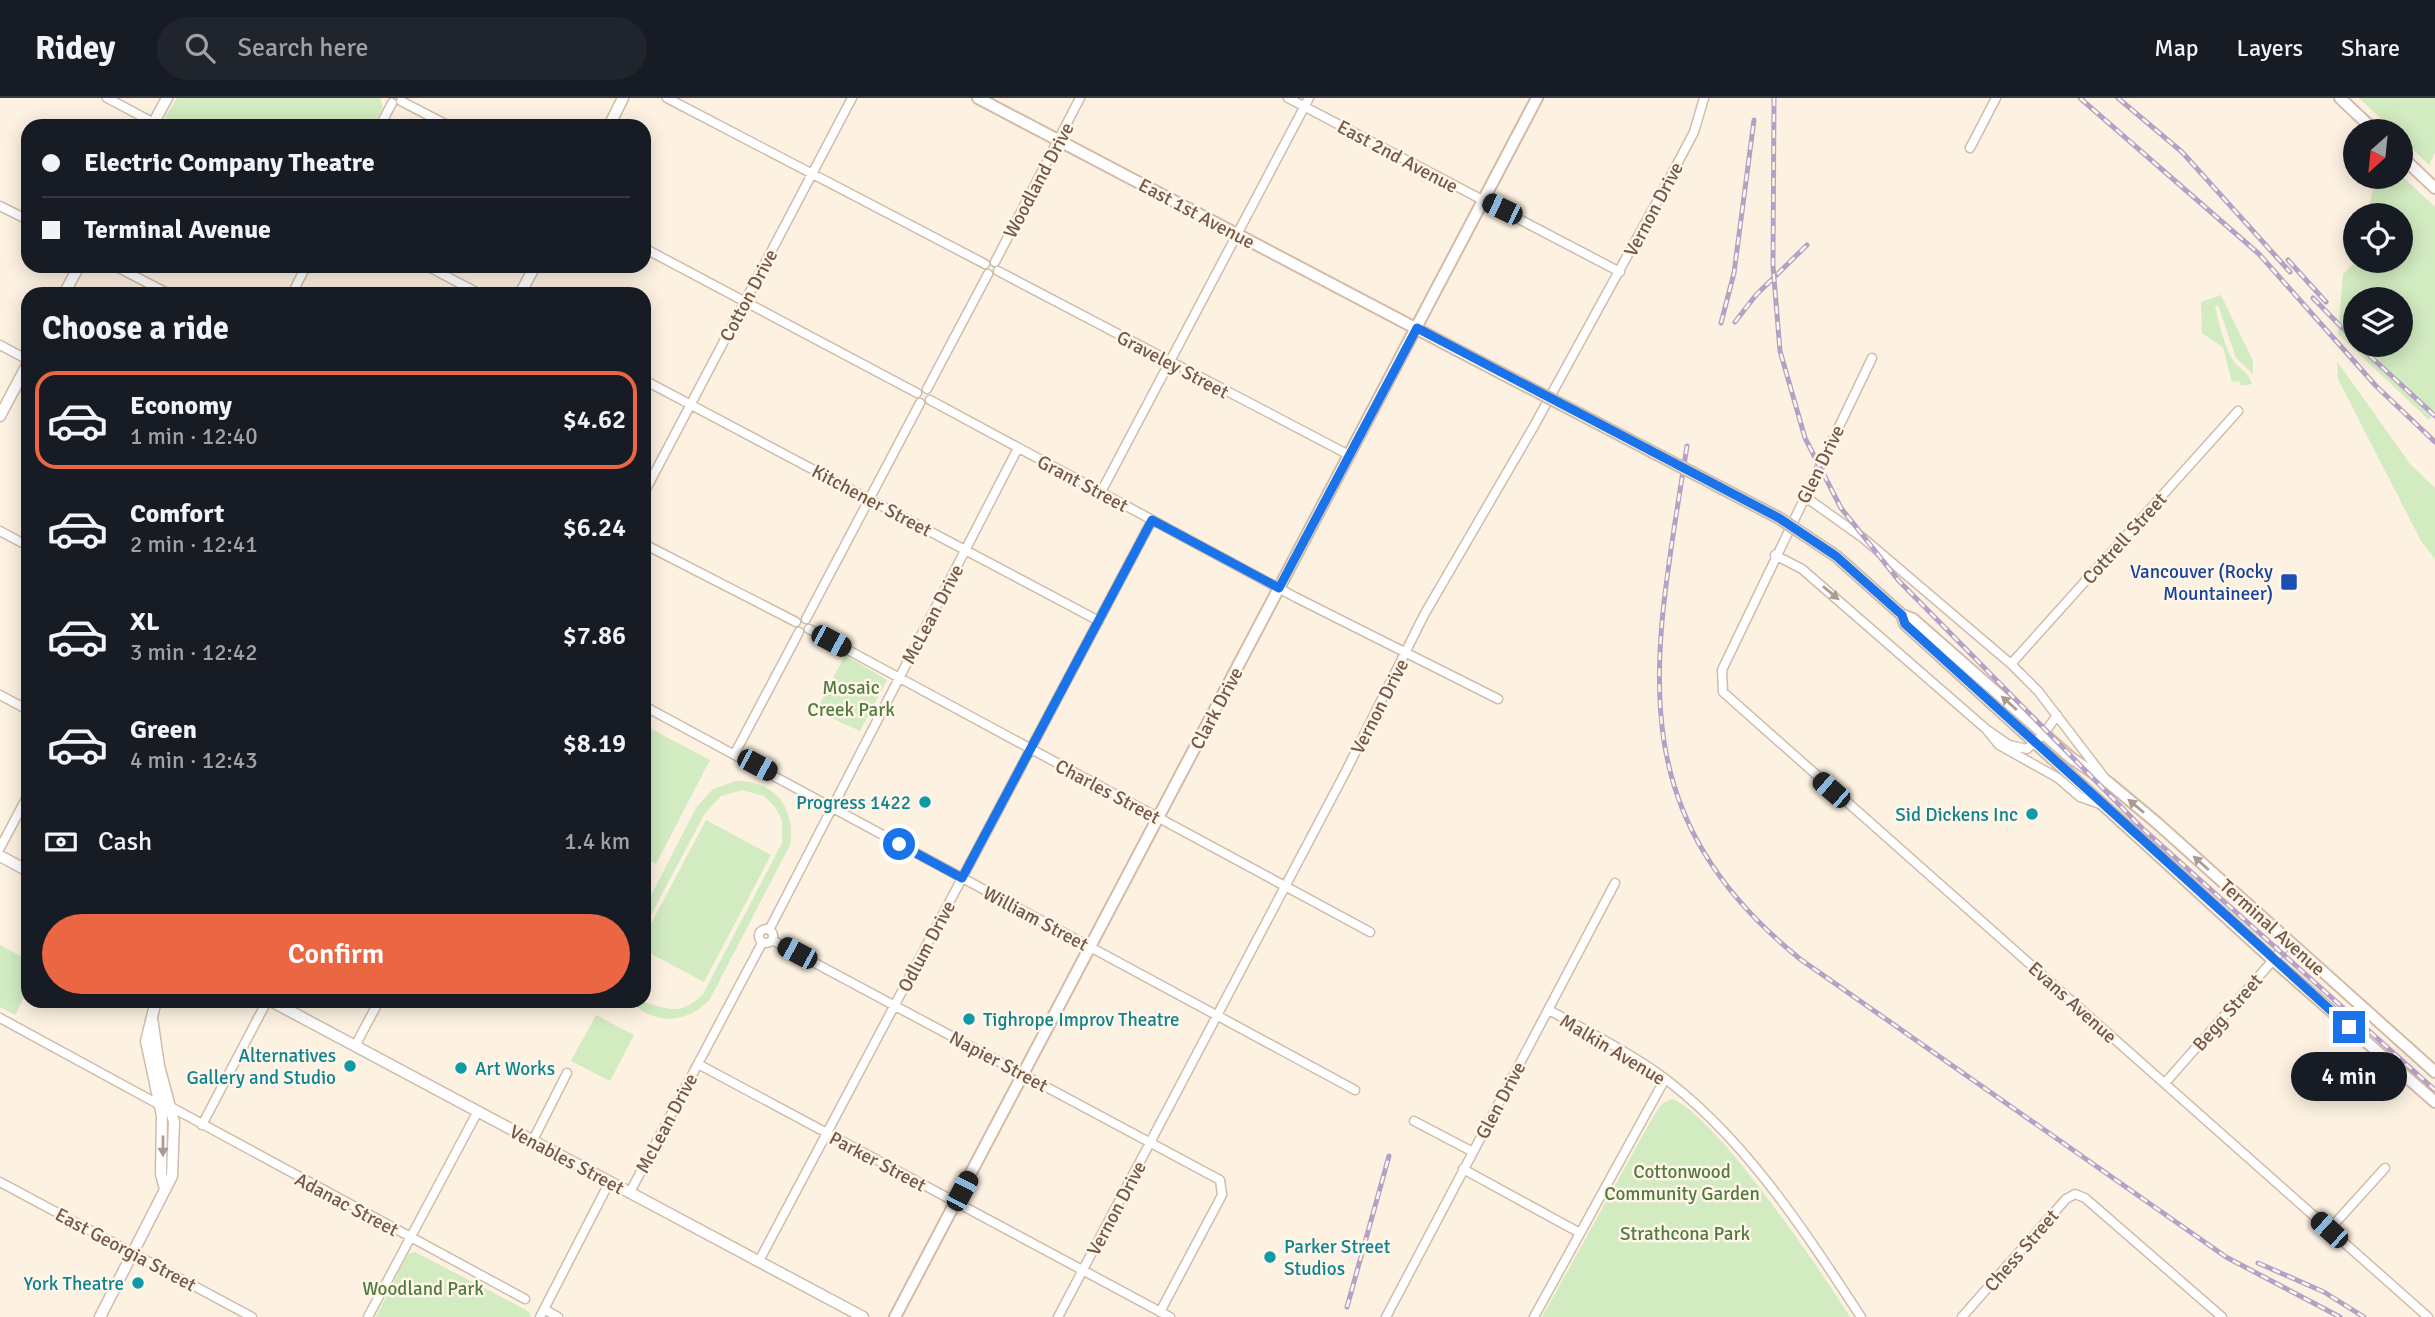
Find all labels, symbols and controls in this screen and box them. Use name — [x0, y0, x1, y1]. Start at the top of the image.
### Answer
search box — [157, 17, 647, 80]
text: Ridey — [35, 28, 115, 69]
icon: search — [181, 29, 219, 67]
text: Search here — [237, 32, 369, 64]
text: Map — [2154, 33, 2199, 63]
text: Layers — [2237, 33, 2303, 63]
text: Share — [2341, 33, 2400, 63]
street label: East 2nd Avenue — [1333, 115, 1462, 199]
street label: Woodland Drive — [998, 119, 1079, 242]
north arrow — [2343, 119, 2413, 189]
map controls — [2343, 119, 2413, 357]
text: Electric Company Theatre — [84, 147, 375, 179]
street label: Vernon Drive — [1619, 158, 1689, 261]
street label: East 1st Avenue — [1134, 173, 1259, 255]
car — [1479, 190, 1526, 228]
button: locate — [2343, 203, 2413, 273]
text: Terminal Avenue — [84, 214, 271, 246]
street label: Cotton Drive — [715, 245, 783, 346]
button: layers — [2343, 287, 2413, 357]
text: Choose a ride — [42, 309, 229, 348]
street label: Graveley Street — [1112, 325, 1233, 405]
icon: car — [46, 389, 109, 452]
text: Economy — [130, 390, 232, 422]
text: $4.62 — [563, 404, 626, 436]
street label: Glen Drive — [1792, 421, 1850, 508]
text: 1 min · 12:40 — [130, 422, 258, 451]
street label: Grant Street — [1033, 450, 1132, 518]
street label: Kitchener Street — [808, 459, 936, 543]
street label: Cottrell Street — [2077, 488, 2172, 589]
icon: car — [46, 497, 109, 560]
text: Comfort — [130, 498, 224, 530]
text: $6.24 — [563, 512, 626, 544]
text: 2 min · 12:41 — [130, 530, 258, 559]
street label: McLean Drive — [896, 560, 969, 669]
place label: Vancouver (Rocky Mountaineer) — [2130, 560, 2273, 606]
marker: Vancouver (Rocky Mountaineer) — [2279, 572, 2299, 592]
one-way arrow — [1823, 585, 1840, 600]
icon: car — [46, 605, 109, 668]
text: XL — [130, 606, 160, 638]
text: $7.86 — [563, 620, 626, 652]
car — [808, 622, 855, 660]
text: 3 min · 12:42 — [130, 638, 258, 667]
street label: Vernon Drive — [1346, 655, 1414, 758]
street label: Clark Drive — [1185, 663, 1249, 754]
park label: Mosaic Creek Park — [807, 676, 895, 722]
one-way arrow — [2001, 695, 2018, 711]
icon: car — [46, 713, 109, 776]
text: Green — [130, 714, 197, 746]
text: $8.19 — [563, 728, 626, 760]
text: 4 min · 12:43 — [130, 746, 258, 775]
car — [734, 746, 781, 784]
street label: Charles Street — [1051, 754, 1164, 830]
car — [1809, 768, 1854, 812]
place label: Progress 1422 — [796, 791, 911, 815]
marker: Progress 1422 — [917, 794, 933, 810]
one-way arrow — [2127, 799, 2144, 814]
place label: Sid Dickens Inc — [1895, 803, 2018, 827]
marker: Sid Dickens Inc — [2024, 806, 2040, 822]
icon: cash — [42, 823, 80, 861]
text: Cash — [98, 826, 152, 858]
text: 1.4 km — [564, 827, 630, 856]
route start — [883, 828, 915, 860]
one-way arrow — [2192, 855, 2210, 871]
street label: Terminal Avenue — [2215, 874, 2330, 981]
street label: William Street — [979, 881, 1093, 957]
street label: Odlum Drive — [893, 897, 961, 996]
button: Confirm — [42, 914, 630, 994]
car — [774, 934, 821, 972]
street label: Evans Avenue — [2023, 957, 2122, 1049]
street label: Begg Street — [2188, 969, 2268, 1056]
place label: Tighrope Improv Theatre — [983, 1008, 1180, 1032]
street label: Malkin Avenue — [1555, 1009, 1670, 1091]
marker: Tighrope Improv Theatre — [961, 1011, 977, 1027]
route end — [2333, 1011, 2365, 1043]
street label: Napier Street — [945, 1026, 1052, 1098]
place label: Alternatives Gallery and Studio — [186, 1044, 336, 1090]
callout: 4 min — [2291, 1052, 2407, 1100]
place label: Art Works — [475, 1057, 555, 1081]
marker: Alternatives Gallery and Studio — [342, 1058, 358, 1074]
street label: Glen Drive — [1471, 1058, 1531, 1143]
marker: Art Works — [453, 1060, 469, 1076]
text: 4 min — [2321, 1062, 2377, 1091]
street label: McLean Drive — [630, 1069, 703, 1178]
street label: Venables Street — [505, 1120, 628, 1200]
street label: Parker Street — [825, 1126, 930, 1198]
one-way arrow — [157, 1136, 169, 1158]
street label: Vernon Drive — [1082, 1157, 1152, 1260]
park label: Cottonwood Community Garden — [1604, 1160, 1760, 1206]
street label: Adanac Street — [291, 1168, 403, 1242]
car — [943, 1168, 982, 1214]
street label: East Georgia Street — [51, 1203, 200, 1297]
street label: Chess Street — [1979, 1204, 2064, 1297]
car — [2307, 1208, 2352, 1252]
park label: Strathcona Park — [1620, 1222, 1750, 1246]
place label: Parker Street Studios — [1284, 1235, 1391, 1281]
marker: Parker Street Studios — [1262, 1249, 1278, 1265]
place label: York Theatre — [24, 1272, 124, 1296]
marker: York Theatre — [130, 1275, 146, 1291]
park label: Woodland Park — [362, 1277, 484, 1301]

